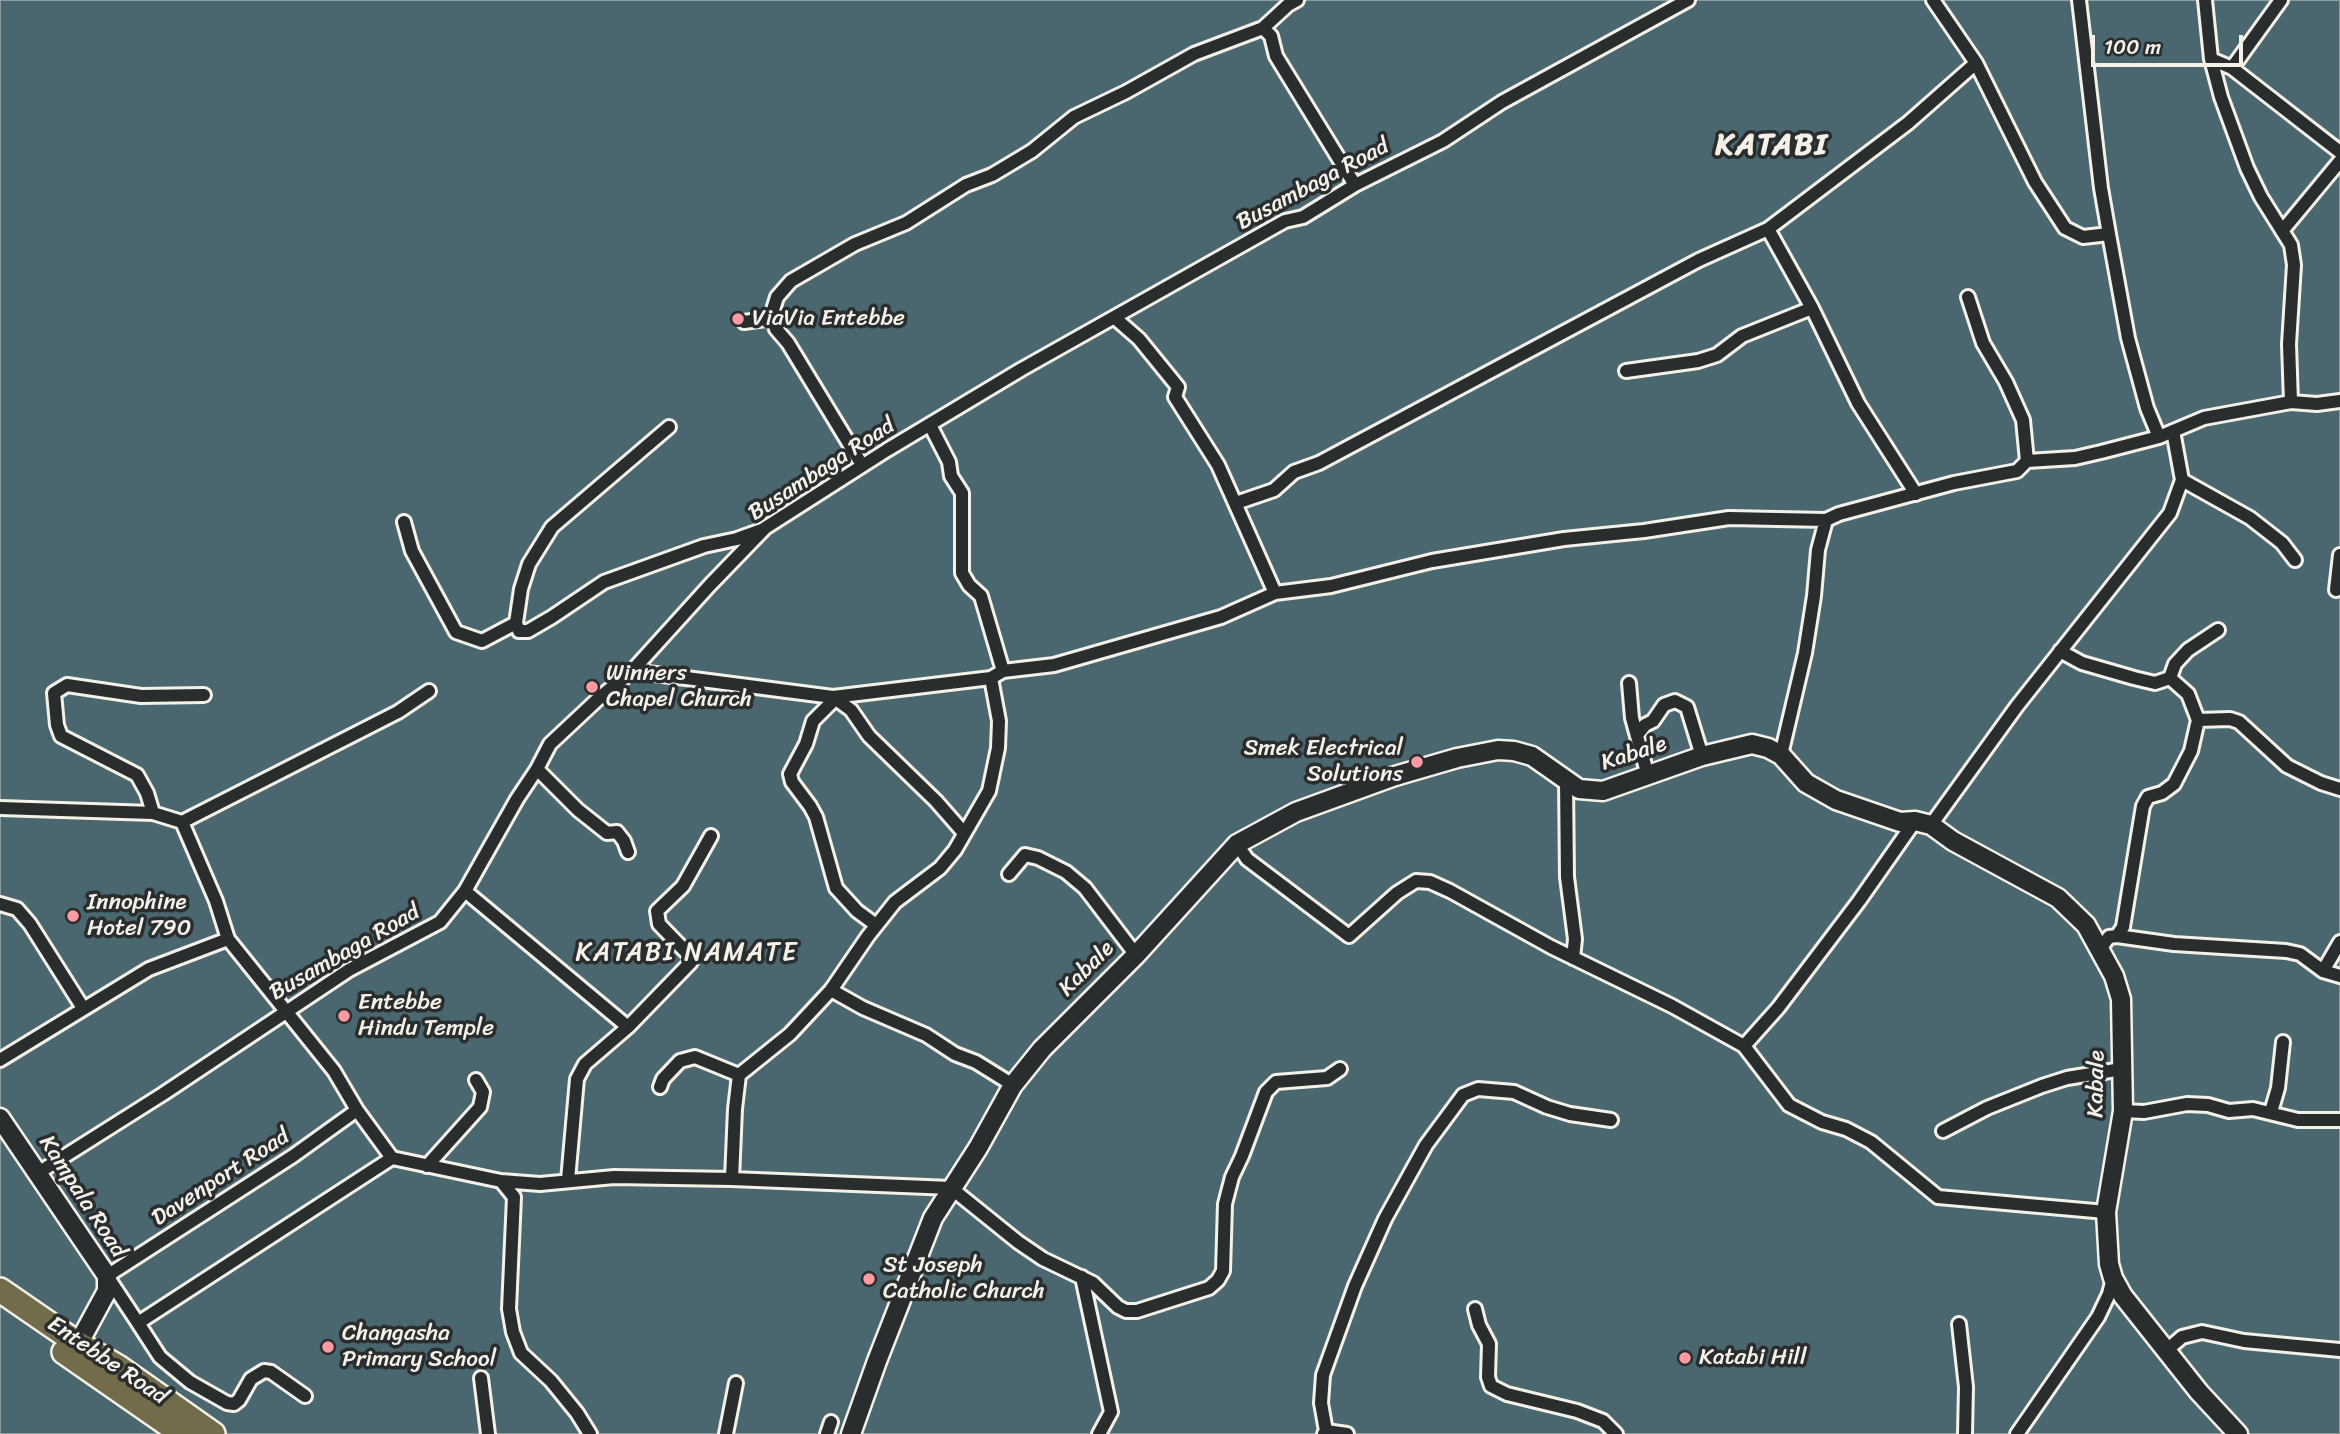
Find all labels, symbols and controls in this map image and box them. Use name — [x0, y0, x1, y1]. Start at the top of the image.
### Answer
scale bar — [2095, 21, 2247, 65]
text: 100 m — [2104, 28, 2161, 66]
district label: KATABI — [1718, 128, 1826, 164]
street label: Busambaga Road — [1232, 133, 1394, 237]
place label: ViaVia Entebbe — [752, 305, 905, 333]
marker: ViaVia Entebbe — [730, 311, 746, 327]
street label: Busambaga Road — [744, 412, 900, 528]
place label: Winners Chapel Church — [606, 660, 752, 714]
marker: Winners Chapel Church — [584, 679, 600, 695]
street label: Kabale — [1598, 730, 1670, 778]
place label: Smek Electrical Solutions — [1244, 735, 1403, 789]
marker: Smek Electrical Solutions — [1409, 754, 1425, 770]
place label: Innophine Hotel 790 — [87, 889, 191, 943]
street label: Busambaga Road — [265, 899, 425, 1007]
marker: Innophine Hotel 790 — [65, 908, 81, 924]
street label: Kabale — [1053, 935, 1121, 1003]
district label: KATABI NAMATE — [579, 937, 795, 969]
place label: Entebbe Hindu Temple — [358, 989, 494, 1043]
marker: Entebbe Hindu Temple — [336, 1008, 352, 1024]
street label: Kabale — [2083, 1050, 2111, 1118]
street label: Davenport Road — [147, 1123, 295, 1233]
street label: Kampala Road — [32, 1131, 132, 1263]
place label: St Joseph Catholic Church — [883, 1252, 1045, 1306]
marker: St Joseph Catholic Church — [861, 1271, 877, 1287]
street label: Entebbe Road — [42, 1311, 172, 1411]
place label: Changasha Primary School — [342, 1320, 496, 1374]
marker: Changasha Primary School — [320, 1339, 336, 1355]
place label: Katabi Hill — [1699, 1344, 1806, 1372]
marker: Katabi Hill — [1677, 1350, 1693, 1366]

